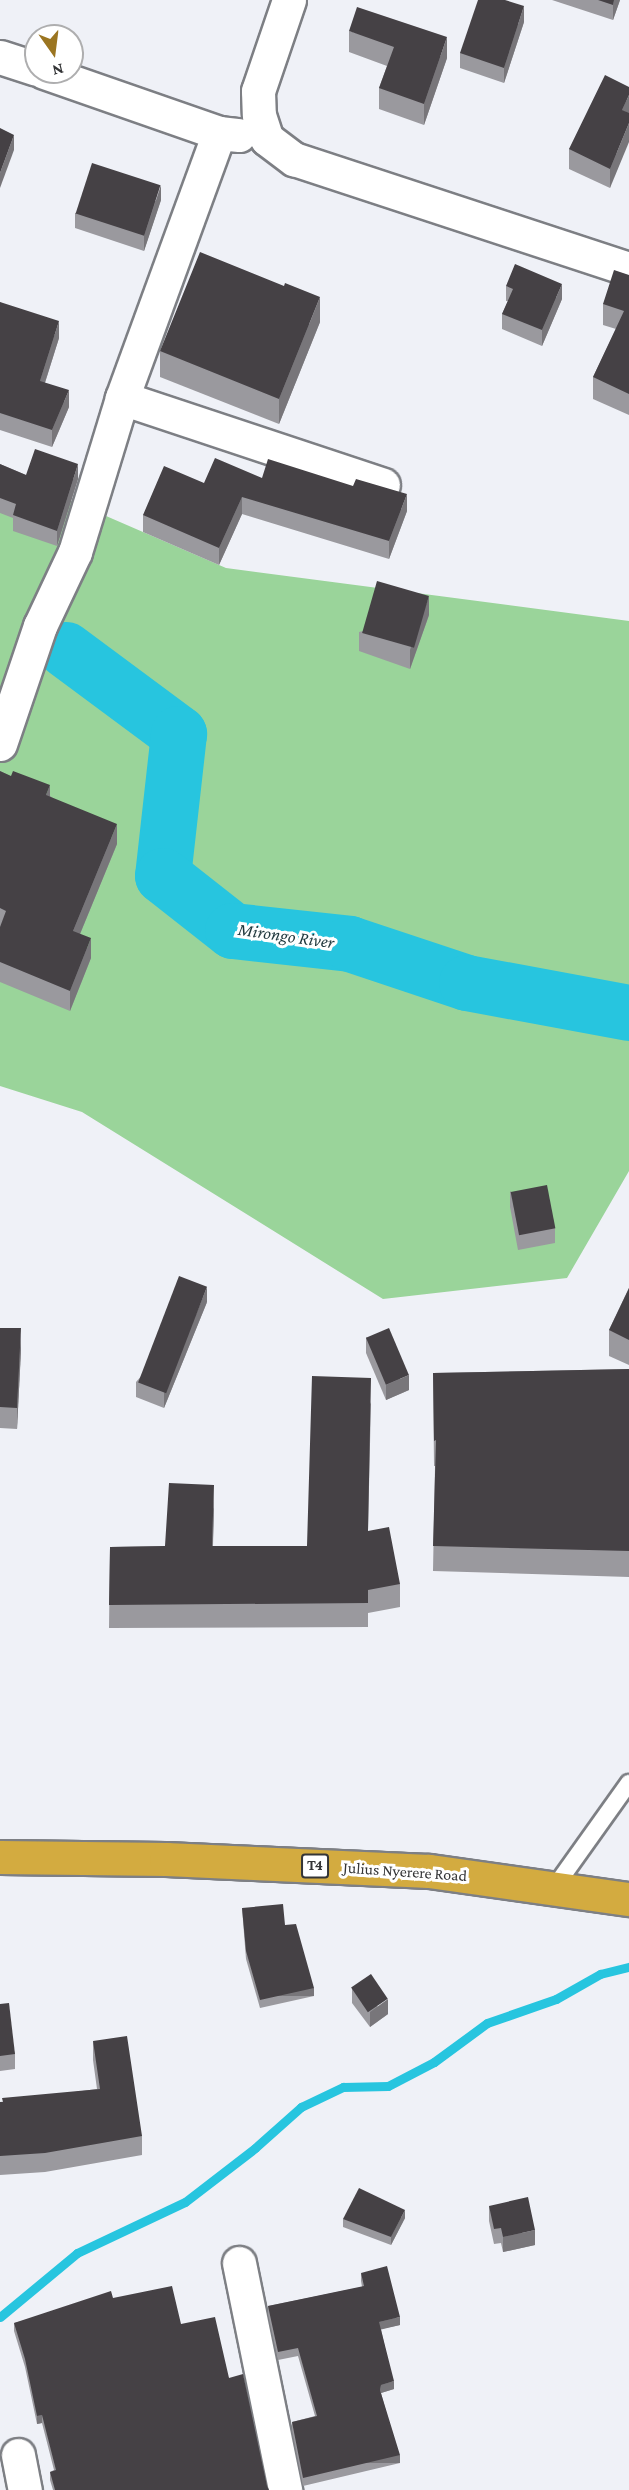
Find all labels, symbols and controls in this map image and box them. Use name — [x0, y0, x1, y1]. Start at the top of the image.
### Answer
north arrow — [24, 24, 84, 84]
text: N — [51, 60, 65, 80]
water label: Mirongo River — [237, 919, 335, 953]
road number: T4 — [300, 1854, 330, 1878]
street label: Julius Nyerere Road — [342, 1858, 468, 1886]

